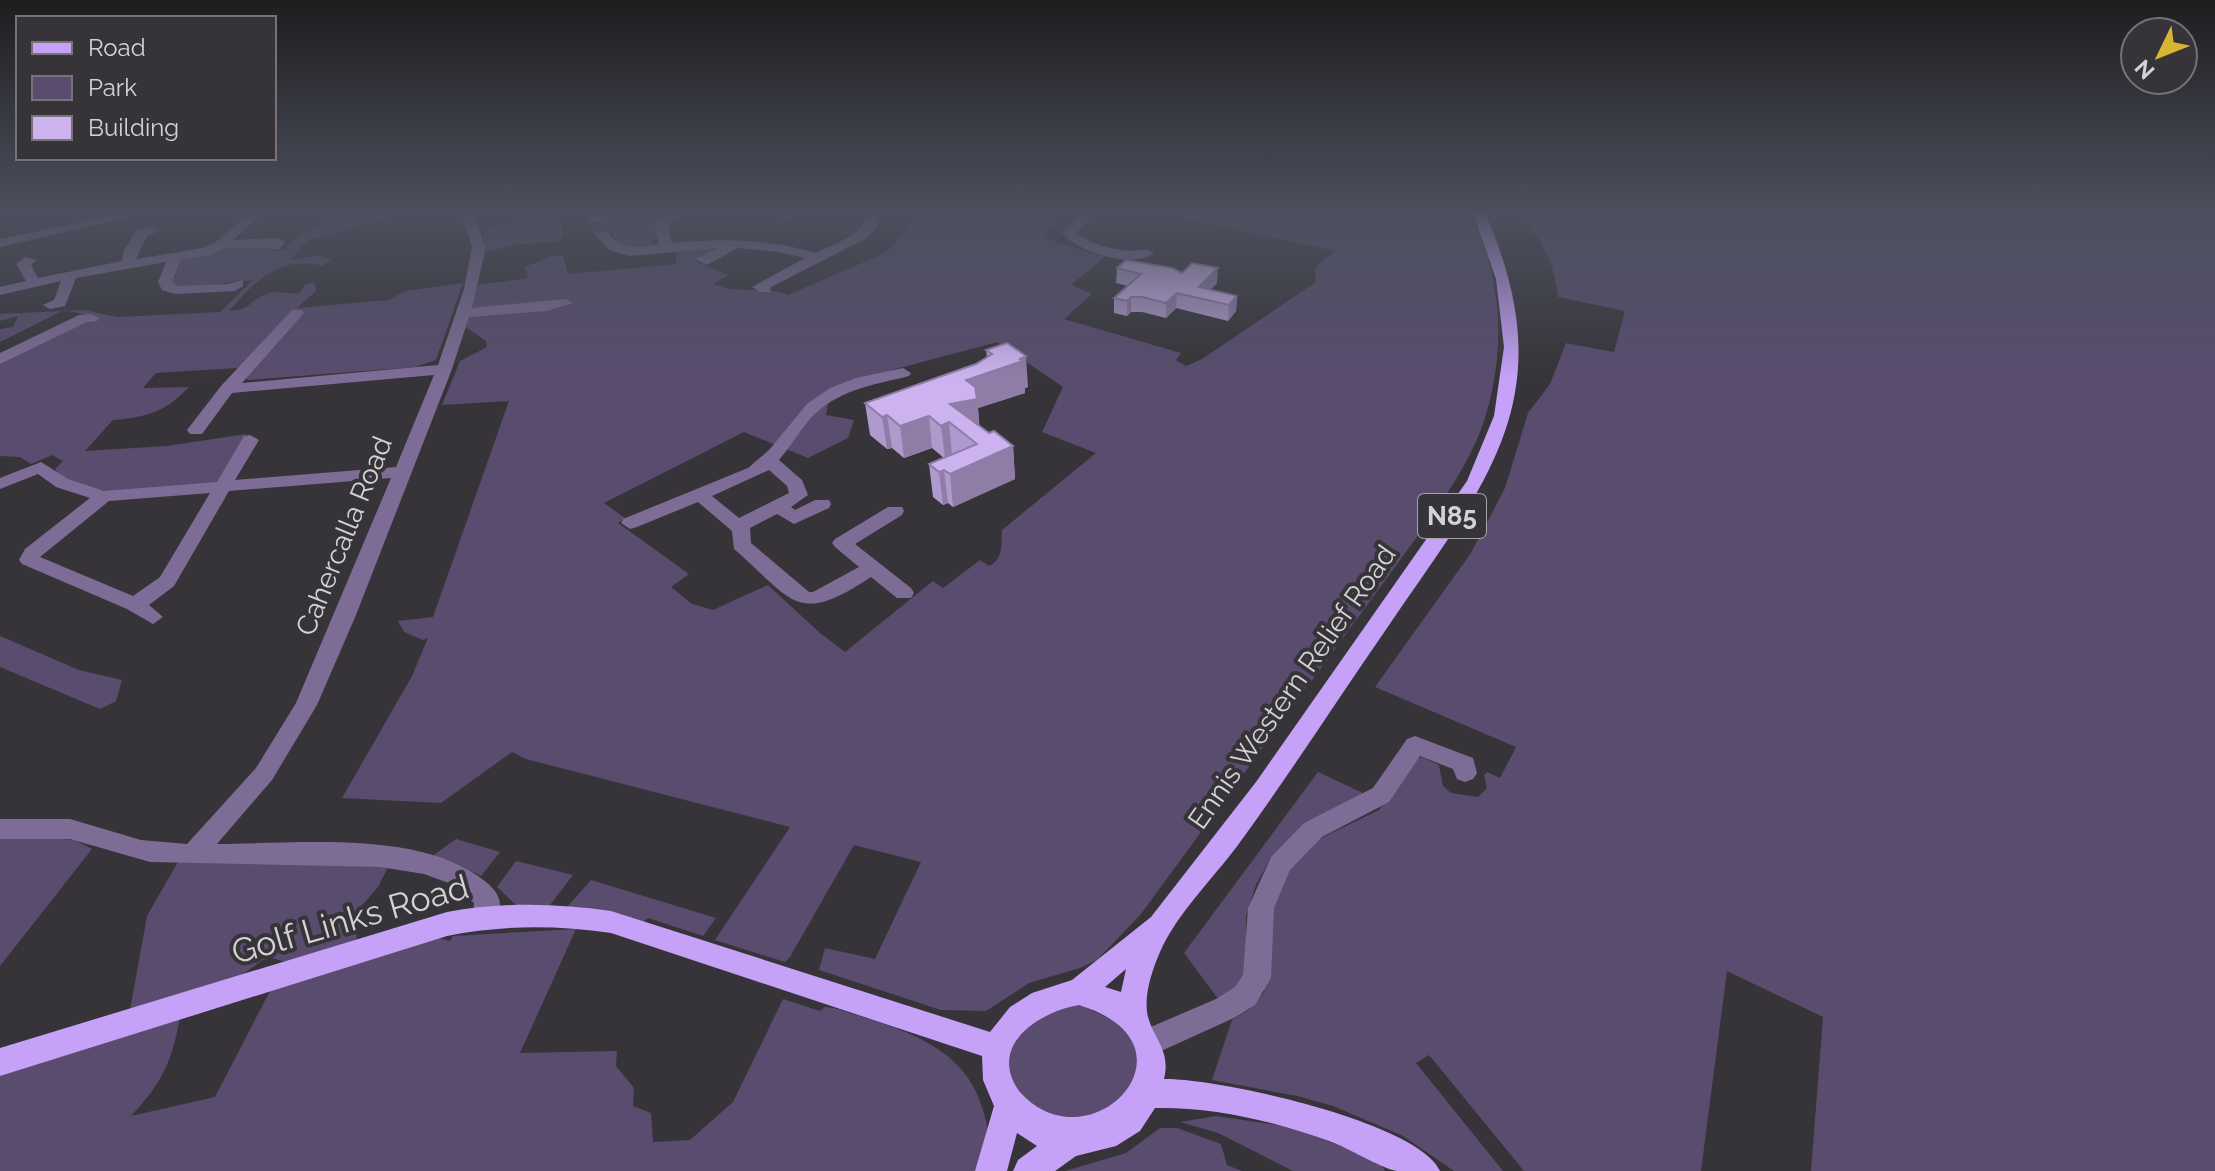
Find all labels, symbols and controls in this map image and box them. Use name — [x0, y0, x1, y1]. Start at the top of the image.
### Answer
legend — [16, 16, 276, 160]
north arrow — [2119, 16, 2199, 96]
text: Road — [88, 33, 146, 62]
text: N — [2129, 55, 2160, 85]
text: Park — [88, 73, 137, 102]
text: Building — [88, 113, 179, 142]
street label: Cahercalla Road — [289, 432, 399, 640]
road number: N85 — [1418, 494, 1486, 538]
street label: Ennis Western Relief Road — [1181, 539, 1403, 835]
street label: Golf Links Road — [227, 866, 473, 972]

